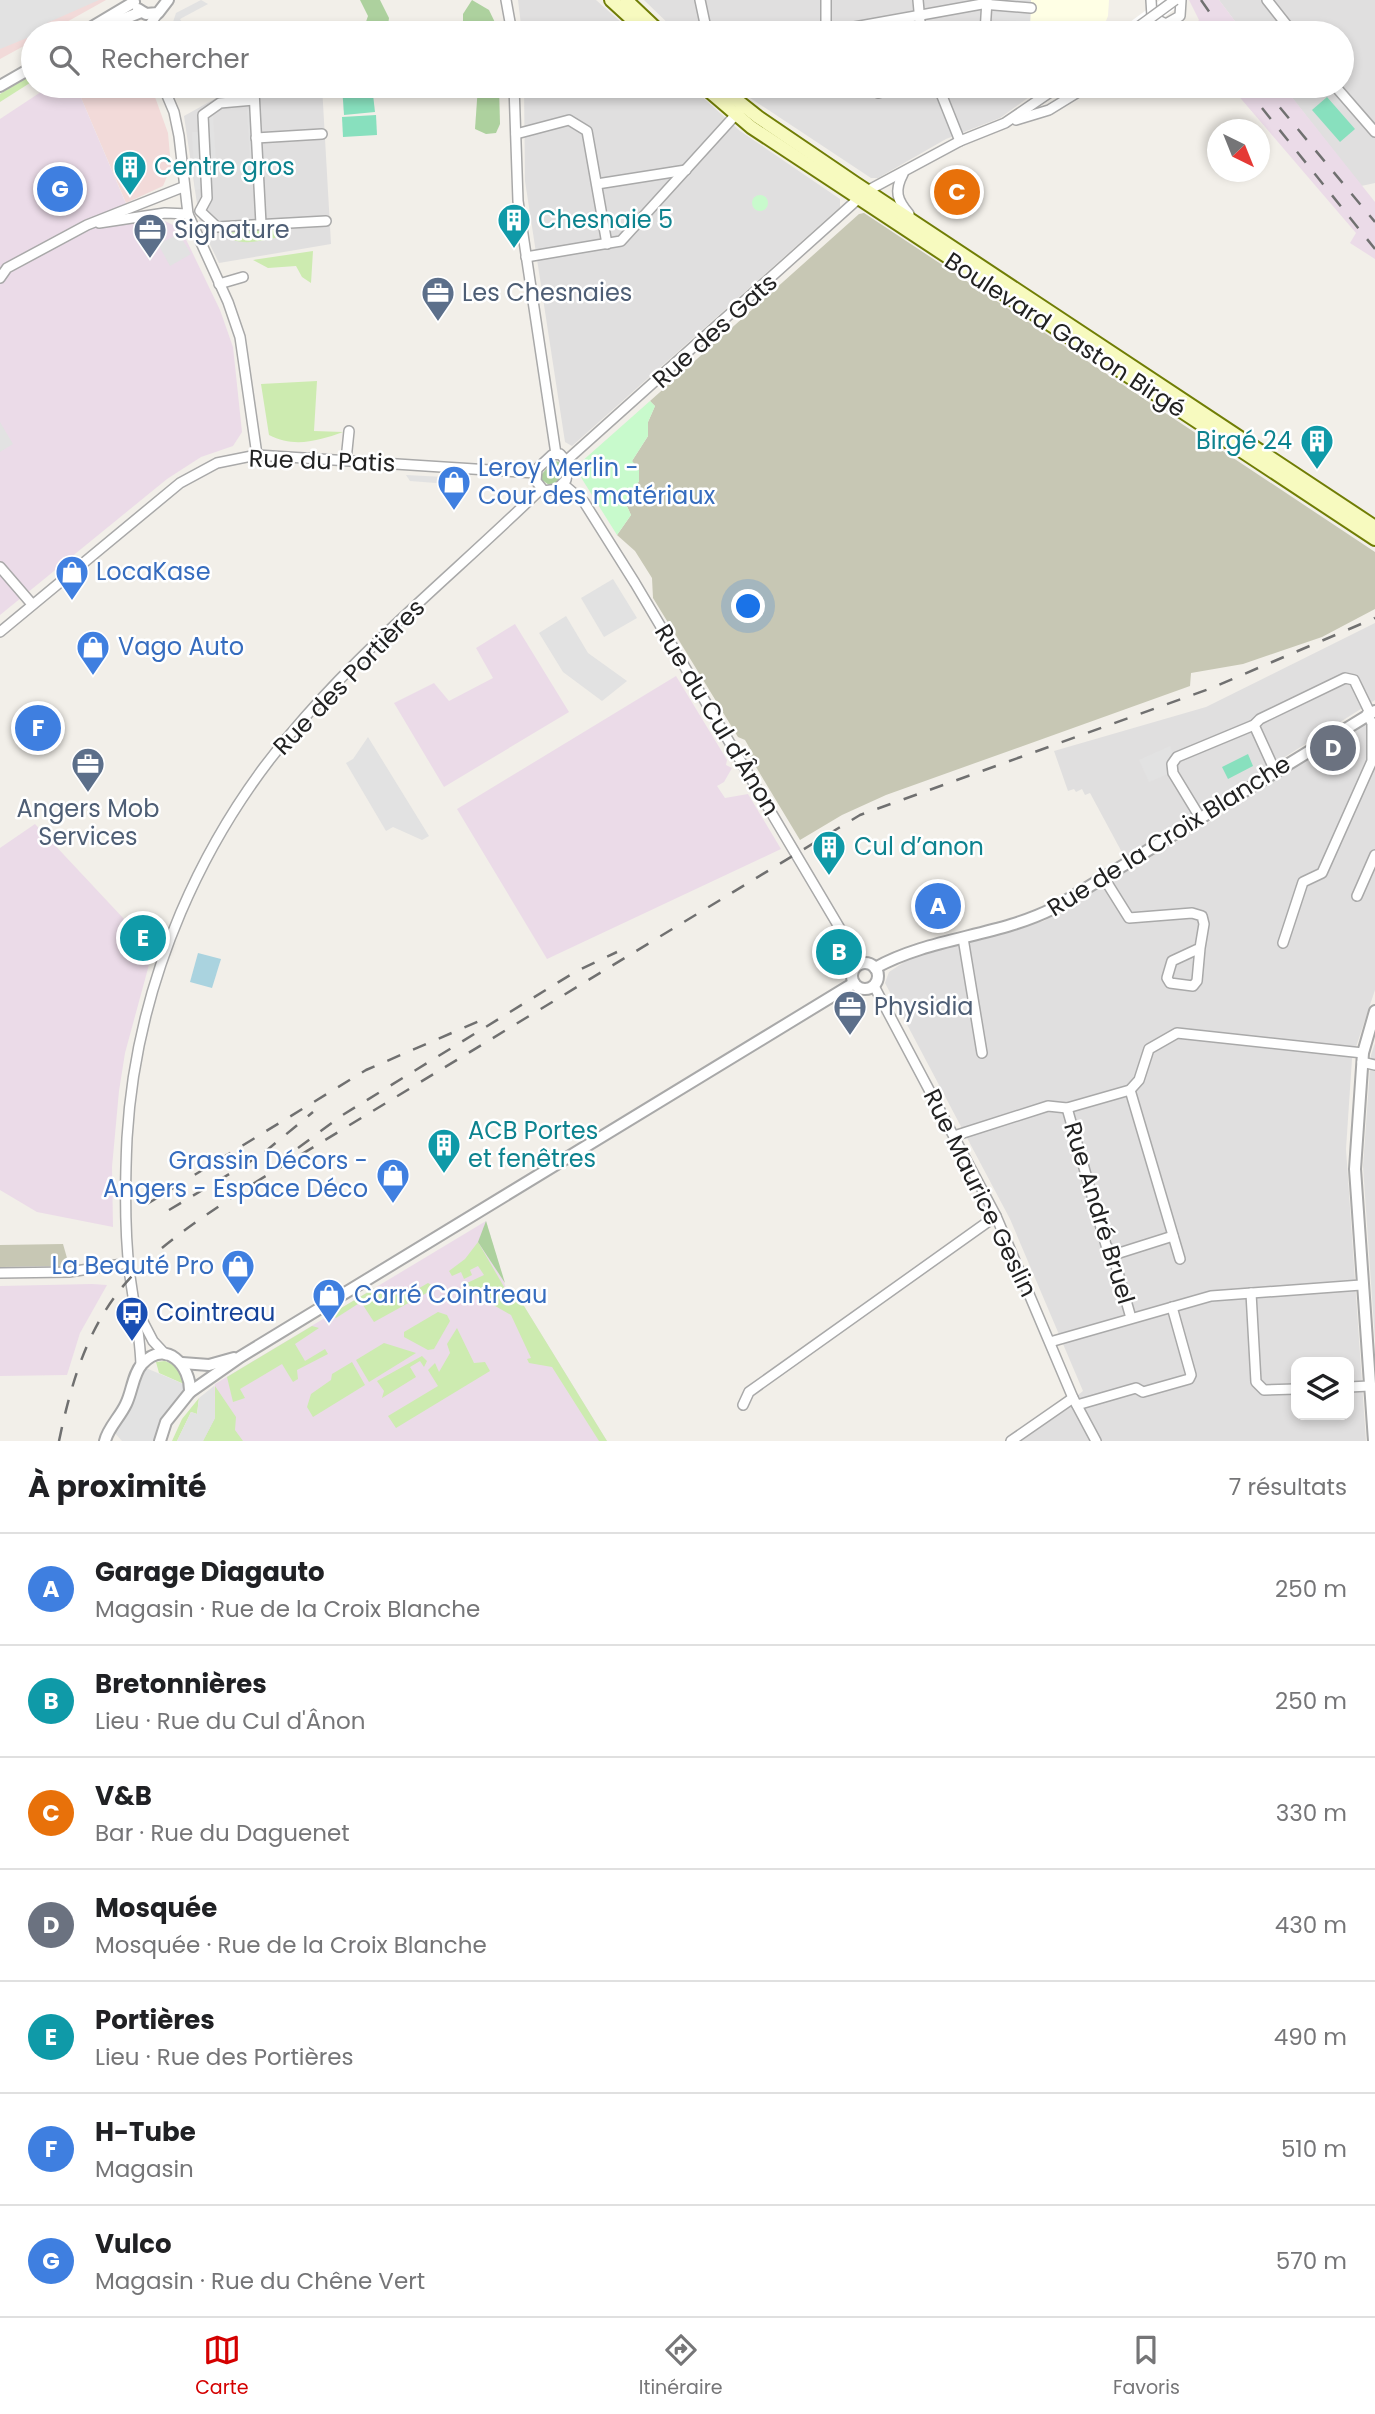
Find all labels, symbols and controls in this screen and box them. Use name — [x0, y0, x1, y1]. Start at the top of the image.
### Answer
search box — [21, 21, 1354, 98]
icon: search — [45, 41, 83, 79]
text: Rechercher — [101, 41, 249, 77]
north arrow — [1207, 119, 1270, 182]
building icon: Centre gros — [111, 148, 149, 197]
place label: Centre gros — [154, 150, 295, 183]
pin: G — [37, 163, 83, 215]
pin: C — [934, 166, 980, 218]
building icon: Chesnaie 5 — [495, 201, 533, 250]
place label: Chesnaie 5 — [538, 203, 673, 236]
office icon: Signature — [131, 211, 169, 260]
place label: Signature — [174, 213, 290, 246]
street label: Boulevard Gaston Birgé — [938, 244, 1192, 425]
street label: Rue des Gats — [645, 266, 784, 396]
office icon: Les Chesnaies — [419, 274, 457, 323]
place label: Les Chesnaies — [462, 276, 632, 309]
building icon: Birgé 24 — [1298, 422, 1336, 471]
place label: Birgé 24 — [1196, 424, 1292, 457]
street label: Rue du Patis — [248, 441, 396, 480]
place label: Leroy Merlin - Cour des matériaux — [478, 451, 716, 512]
shop icon: Leroy Merlin - Cour des matériaux — [435, 463, 473, 512]
shop icon: LocaKase — [53, 553, 91, 602]
place label: LocaKase — [96, 555, 211, 588]
your location — [731, 589, 765, 623]
street label: Rue des Portières — [265, 591, 432, 762]
street label: Rue du Cul d'Ânon — [647, 618, 788, 822]
shop icon: Vago Auto — [74, 628, 112, 677]
place label: Vago Auto — [118, 630, 244, 663]
pin: F — [15, 702, 61, 754]
pin: D — [1310, 722, 1356, 774]
office icon: Angers Mob Services — [69, 745, 107, 794]
street label: Rue de la Croix Blanche — [1041, 747, 1297, 924]
place label: Angers Mob Services — [17, 792, 159, 853]
building icon: Cul d’anon — [810, 828, 848, 877]
place label: Cul d’anon — [854, 830, 984, 863]
pin: A — [915, 880, 961, 932]
pin: E — [120, 912, 166, 964]
pin: B — [816, 926, 862, 978]
office icon: Physidia — [831, 988, 869, 1037]
place label: Physidia — [874, 990, 974, 1023]
street label: Rue Maurice Geslin — [916, 1083, 1045, 1302]
place label: ACB Portes et fenêtres — [468, 1114, 598, 1175]
street label: Rue André Bruel — [1056, 1118, 1143, 1308]
building icon: ACB Portes et fenêtres — [425, 1126, 463, 1175]
place label: Grassin Décors - Angers - Espace Déco — [103, 1144, 368, 1205]
shop icon: Grassin Décors - Angers - Espace Déco — [374, 1156, 412, 1205]
shop icon: La Beauté Pro — [219, 1247, 257, 1296]
place label: La Beauté Pro — [52, 1249, 214, 1282]
shop icon: Carré Cointreau — [310, 1276, 348, 1325]
place label: Carré Cointreau — [354, 1278, 547, 1311]
bus stop icon: Cointreau — [113, 1294, 151, 1343]
place label: Cointreau — [156, 1296, 275, 1329]
map controls — [1291, 1357, 1354, 1420]
button: layers — [1291, 1357, 1354, 1420]
text: À proximité — [28, 1465, 207, 1508]
text: 7 résultats — [1229, 1471, 1347, 1503]
text: Garage Diagauto — [95, 1554, 325, 1590]
text: A — [43, 1573, 59, 1605]
text: 250 m — [1275, 1573, 1347, 1605]
text: Magasin · Rue de la Croix Blanche — [95, 1593, 480, 1625]
text: Bretonnières — [95, 1666, 267, 1702]
text: B — [43, 1685, 59, 1717]
text: 250 m — [1275, 1685, 1347, 1717]
text: Lieu · Rue du Cul d'Ânon — [95, 1705, 365, 1737]
text: V&B — [95, 1778, 152, 1814]
text: C — [42, 1797, 60, 1829]
text: 330 m — [1276, 1797, 1347, 1829]
text: Bar · Rue du Daguenet — [95, 1817, 350, 1849]
text: Mosquée — [95, 1890, 217, 1926]
text: D — [43, 1909, 59, 1941]
text: 430 m — [1275, 1909, 1347, 1941]
text: Mosquée · Rue de la Croix Blanche — [95, 1929, 487, 1961]
text: Portières — [95, 2002, 215, 2038]
text: E — [45, 2021, 57, 2053]
text: 490 m — [1274, 2021, 1347, 2053]
text: Lieu · Rue des Portières — [95, 2041, 354, 2073]
text: H-Tube — [95, 2114, 196, 2150]
text: F — [45, 2133, 57, 2165]
text: 510 m — [1281, 2133, 1347, 2165]
text: Magasin — [95, 2153, 194, 2185]
text: Vulco — [95, 2226, 171, 2262]
text: G — [42, 2245, 60, 2277]
text: 570 m — [1276, 2245, 1347, 2277]
text: Magasin · Rue du Chêne Vert — [95, 2265, 425, 2297]
tab: Carte — [195, 2331, 248, 2402]
tab: Itinéraire — [639, 2331, 723, 2402]
tab: Favoris — [1113, 2331, 1180, 2402]

